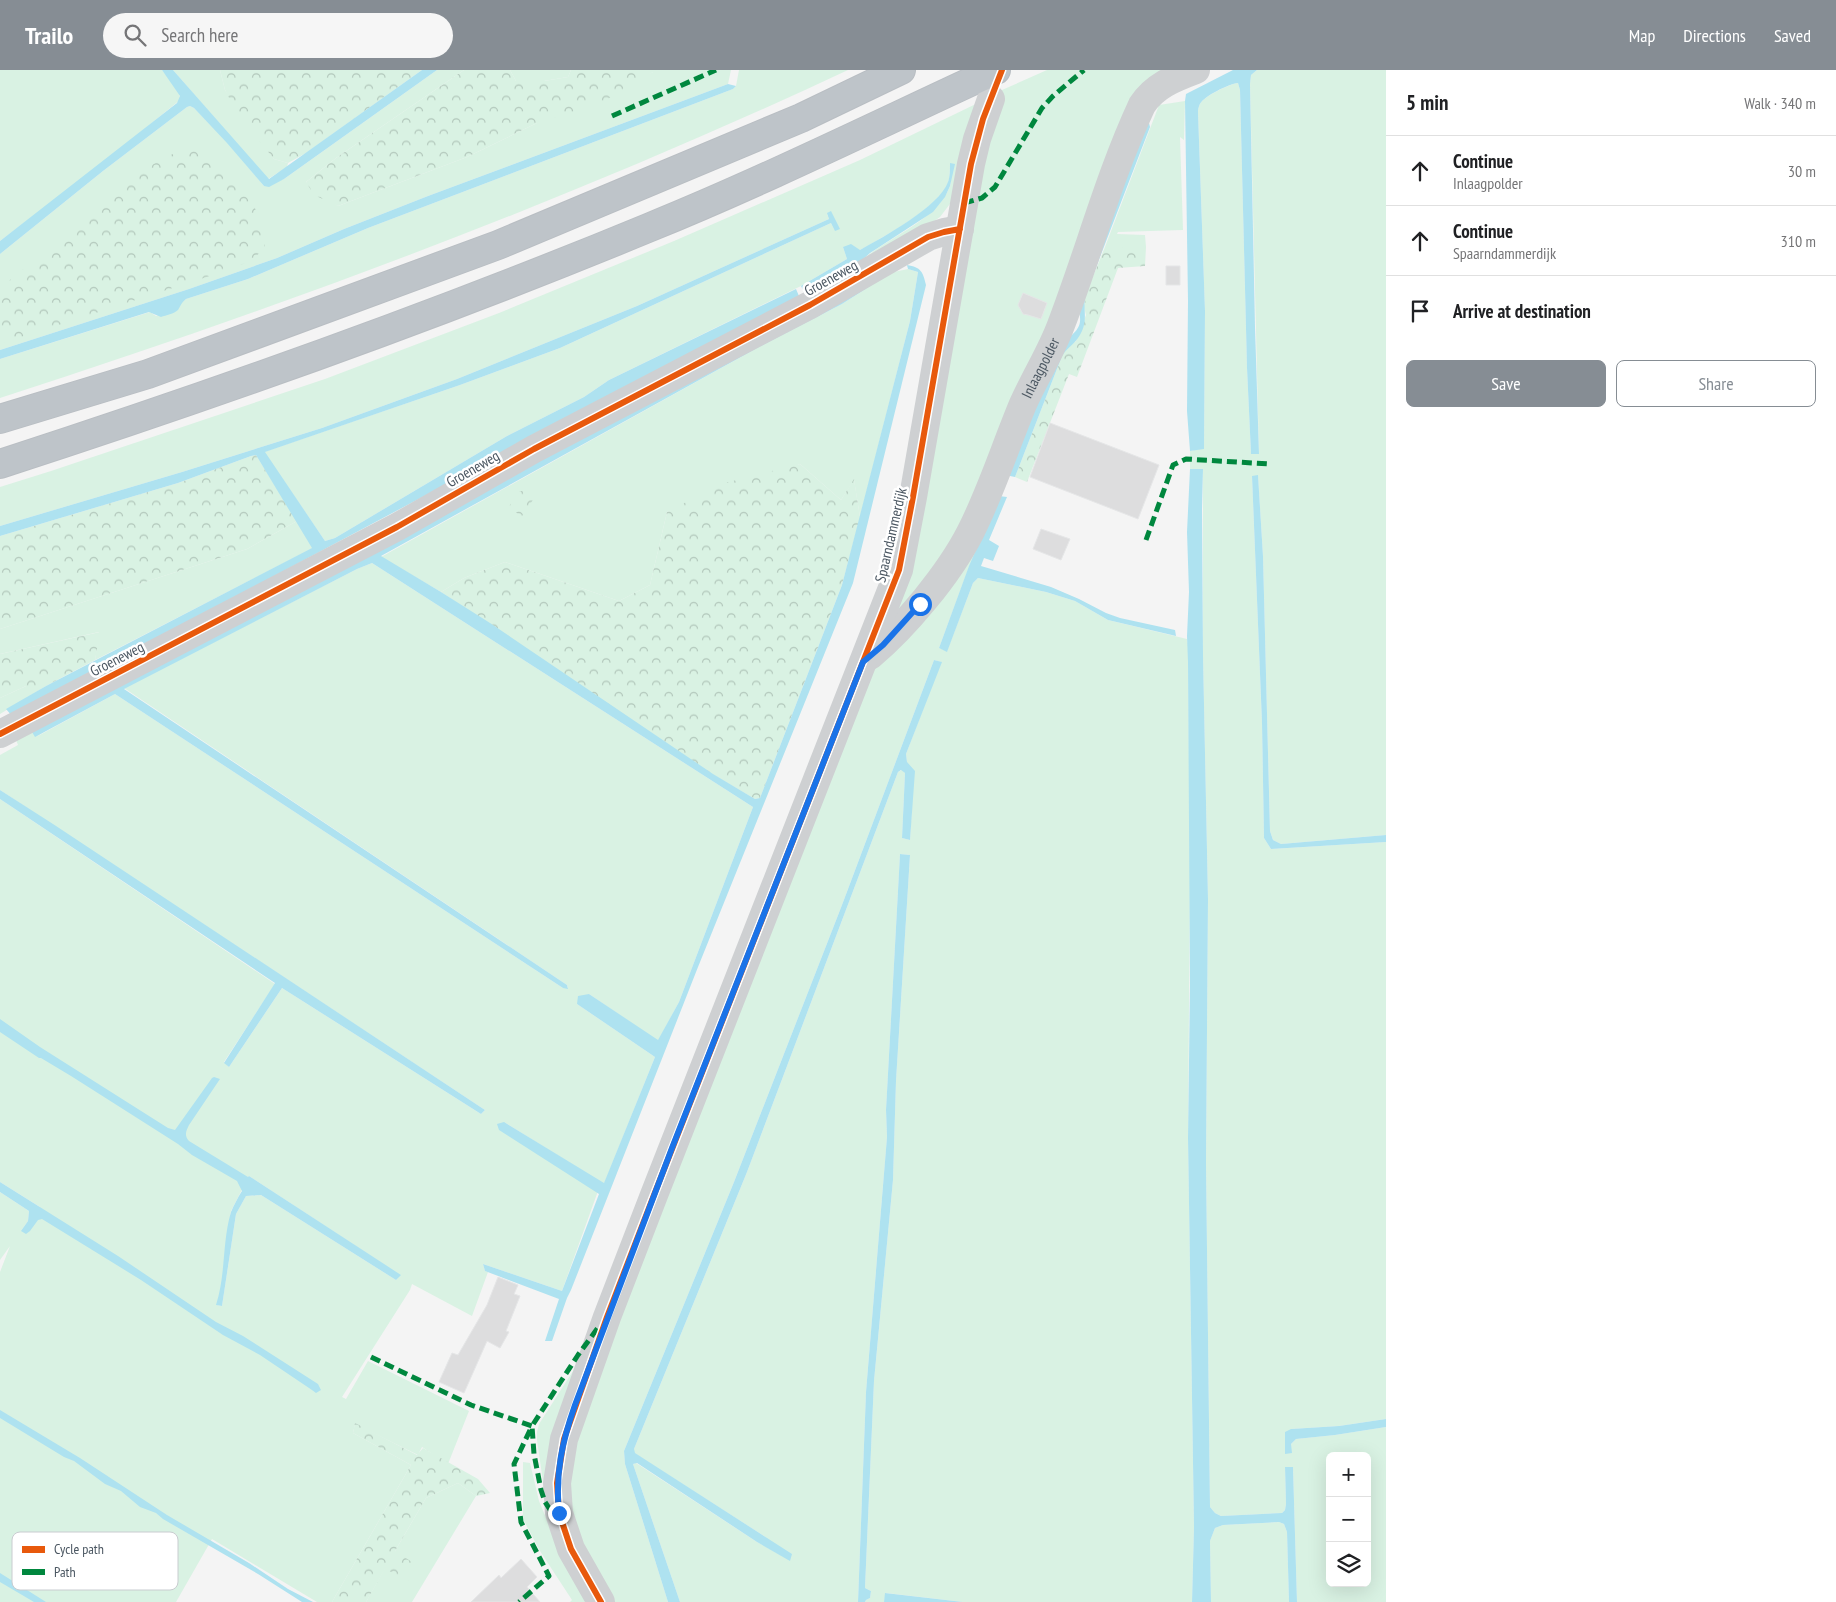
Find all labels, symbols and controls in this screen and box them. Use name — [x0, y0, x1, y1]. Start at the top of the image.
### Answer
search box — [103, 13, 453, 58]
text: Trailo — [25, 20, 73, 51]
icon: search — [121, 21, 149, 49]
text: Search here — [161, 23, 238, 47]
text: Map — [1629, 24, 1655, 47]
text: Directions — [1683, 24, 1746, 47]
text: Saved — [1774, 24, 1811, 47]
text: 5 min — [1406, 89, 1448, 116]
text: Walk · 340 m — [1744, 93, 1816, 113]
text: Continue — [1453, 149, 1513, 173]
icon: ahead — [1406, 157, 1434, 185]
text: 30 m — [1788, 161, 1816, 181]
text: Inlaagpolder — [1453, 173, 1523, 193]
text: Continue — [1453, 219, 1513, 243]
icon: ahead — [1406, 227, 1434, 255]
text: 310 m — [1781, 231, 1816, 251]
text: Spaarndammerdijk — [1453, 243, 1556, 263]
street label: Groeneweg — [801, 255, 861, 300]
icon: arrive — [1406, 297, 1434, 325]
text: Arrive at destination — [1453, 299, 1591, 323]
street label: Inlaagpolder — [1017, 334, 1064, 401]
button: Save — [1406, 360, 1606, 407]
button: Share — [1616, 360, 1816, 407]
street label: Groeneweg — [443, 446, 503, 491]
street label: Spaarndammerdijk — [870, 485, 911, 584]
route start — [909, 593, 932, 616]
street label: Groeneweg — [87, 637, 147, 680]
map controls — [1326, 1452, 1371, 1587]
button: + — [1326, 1452, 1371, 1497]
button: − — [1326, 1497, 1371, 1542]
route end — [548, 1502, 571, 1525]
legend — [12, 1532, 178, 1590]
text: Cycle path — [54, 1540, 104, 1558]
button: layers — [1326, 1542, 1371, 1587]
text: Path — [54, 1563, 76, 1581]

